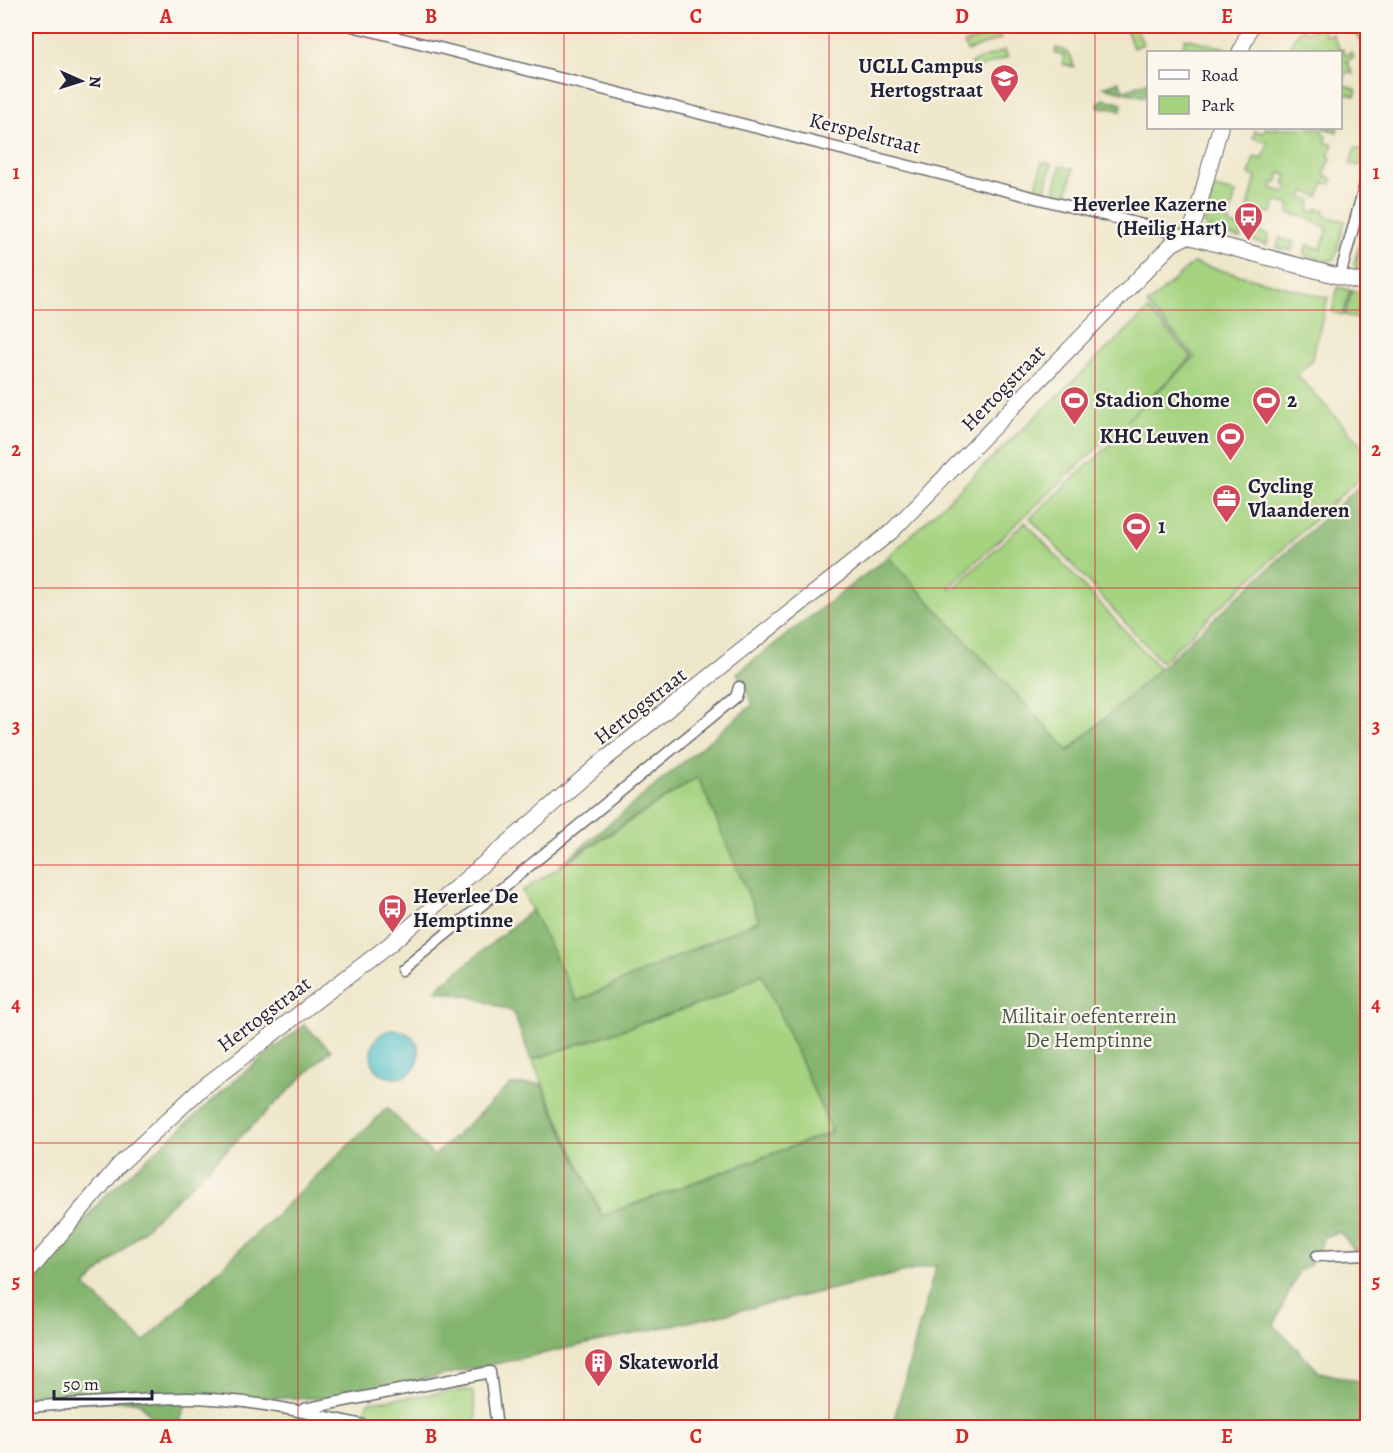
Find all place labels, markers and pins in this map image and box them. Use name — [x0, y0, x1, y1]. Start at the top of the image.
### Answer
place label: UCLL Campus Hertogstraat — [859, 52, 983, 104]
school or university icon: UCLL Campus Hertogstraat — [988, 62, 1020, 104]
place label: Heverlee Kazerne (Heilig Hart) — [1073, 190, 1227, 242]
bus stop icon: Heverlee Kazerne (Heilig Hart) — [1232, 200, 1264, 242]
sports icon: Stadion Chome — [1058, 384, 1090, 426]
sports icon: 2 — [1250, 384, 1282, 426]
place label: Stadion Chome — [1095, 386, 1230, 414]
place label: 2 — [1287, 386, 1297, 414]
sports icon: KHC Leuven — [1214, 420, 1246, 462]
place label: KHC Leuven — [1100, 422, 1209, 450]
place label: Cycling Vlaanderen — [1247, 472, 1350, 524]
office icon: Cycling Vlaanderen — [1211, 482, 1243, 524]
sports icon: 1 — [1121, 510, 1153, 552]
place label: 1 — [1158, 512, 1166, 540]
place label: Heverlee De Hemptinne — [413, 882, 519, 934]
bus stop icon: Heverlee De Hemptinne — [376, 892, 408, 934]
building icon: Skateworld — [582, 1346, 614, 1388]
place label: Skateworld — [619, 1348, 720, 1376]

